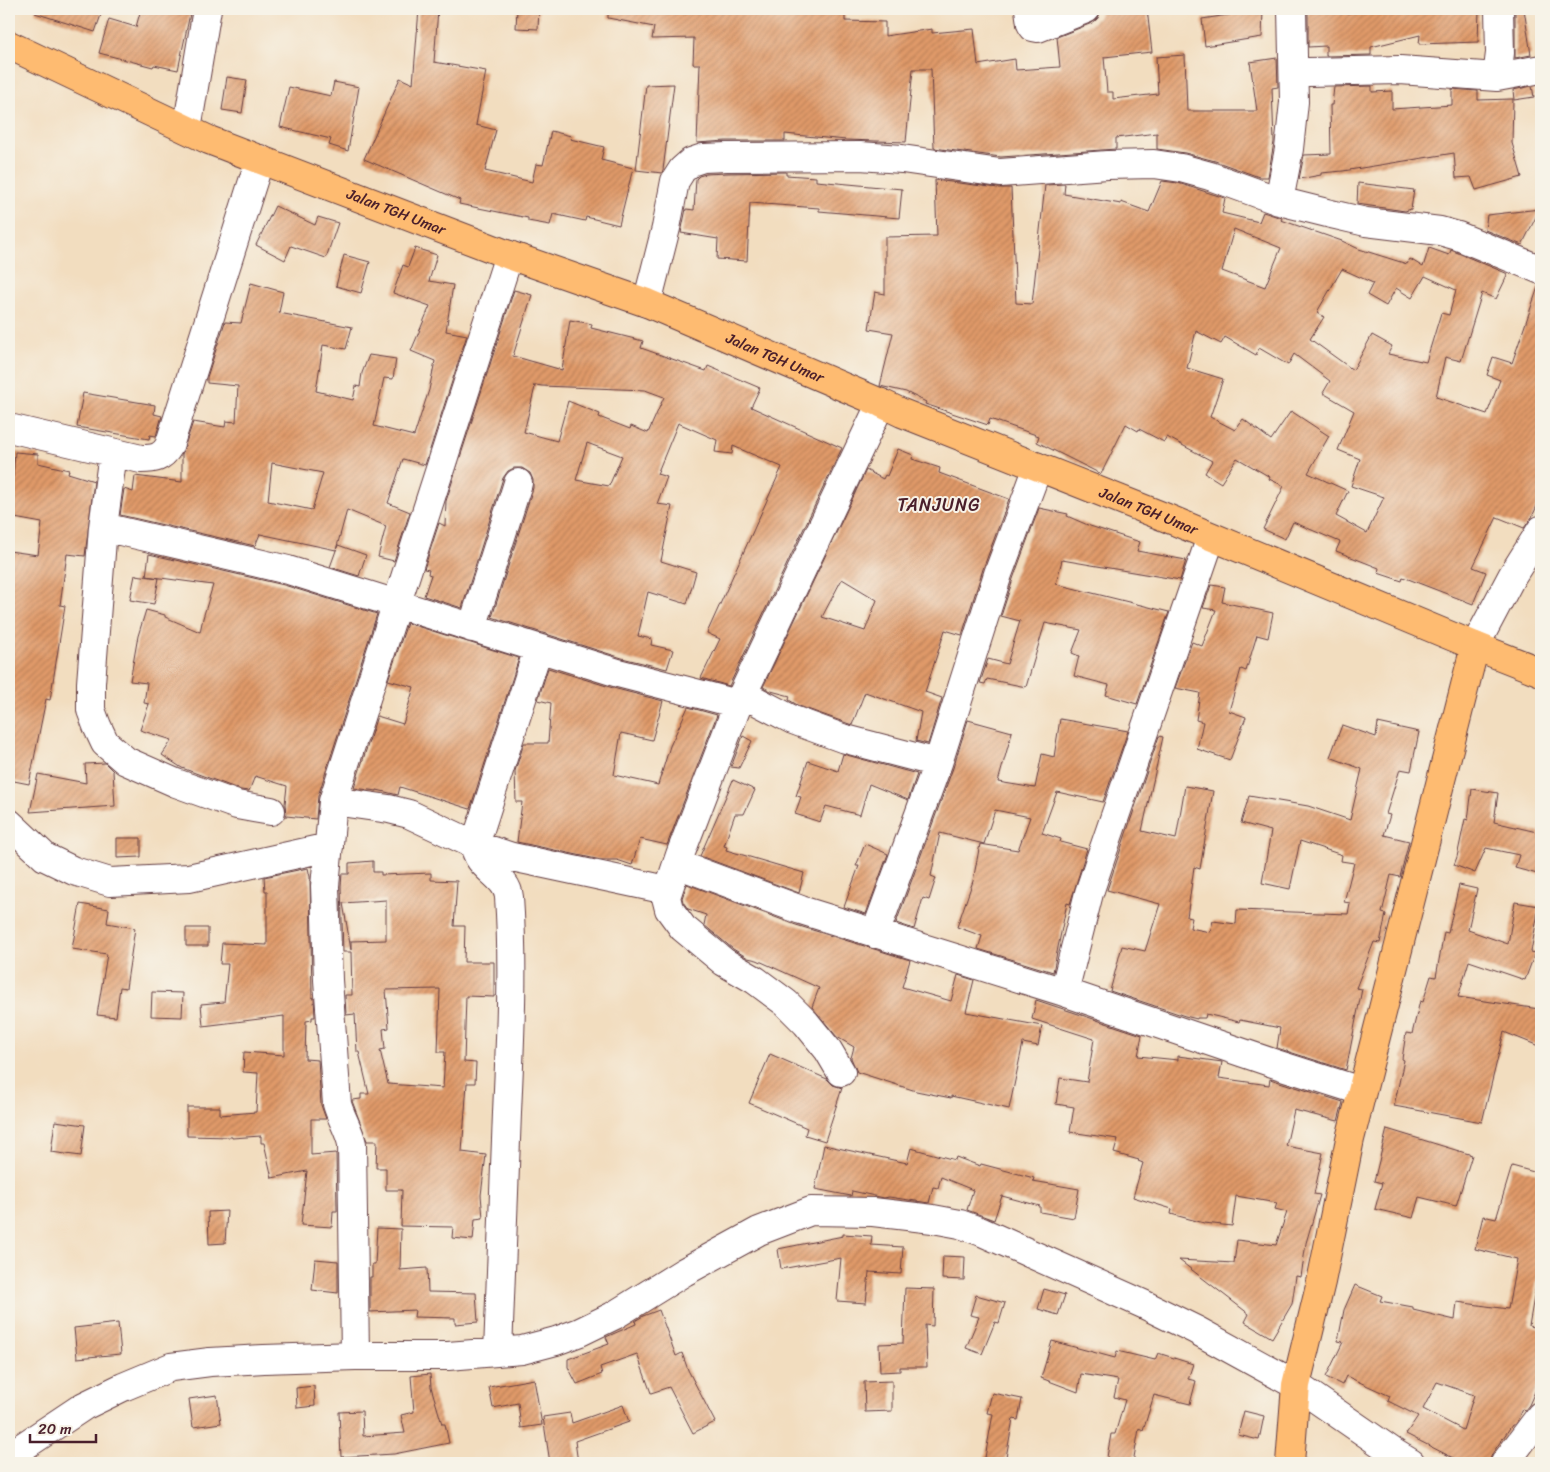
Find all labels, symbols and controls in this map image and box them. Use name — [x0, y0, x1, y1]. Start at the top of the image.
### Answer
street label: Jalan TGH Umar — [342, 181, 451, 243]
street label: Jalan TGH Umar — [721, 325, 829, 391]
street label: Jalan TGH Umar — [1094, 479, 1203, 543]
district label: TANJUNG — [897, 489, 981, 521]
scale bar — [30, 1412, 96, 1444]
text: 20 m — [38, 1416, 72, 1442]

